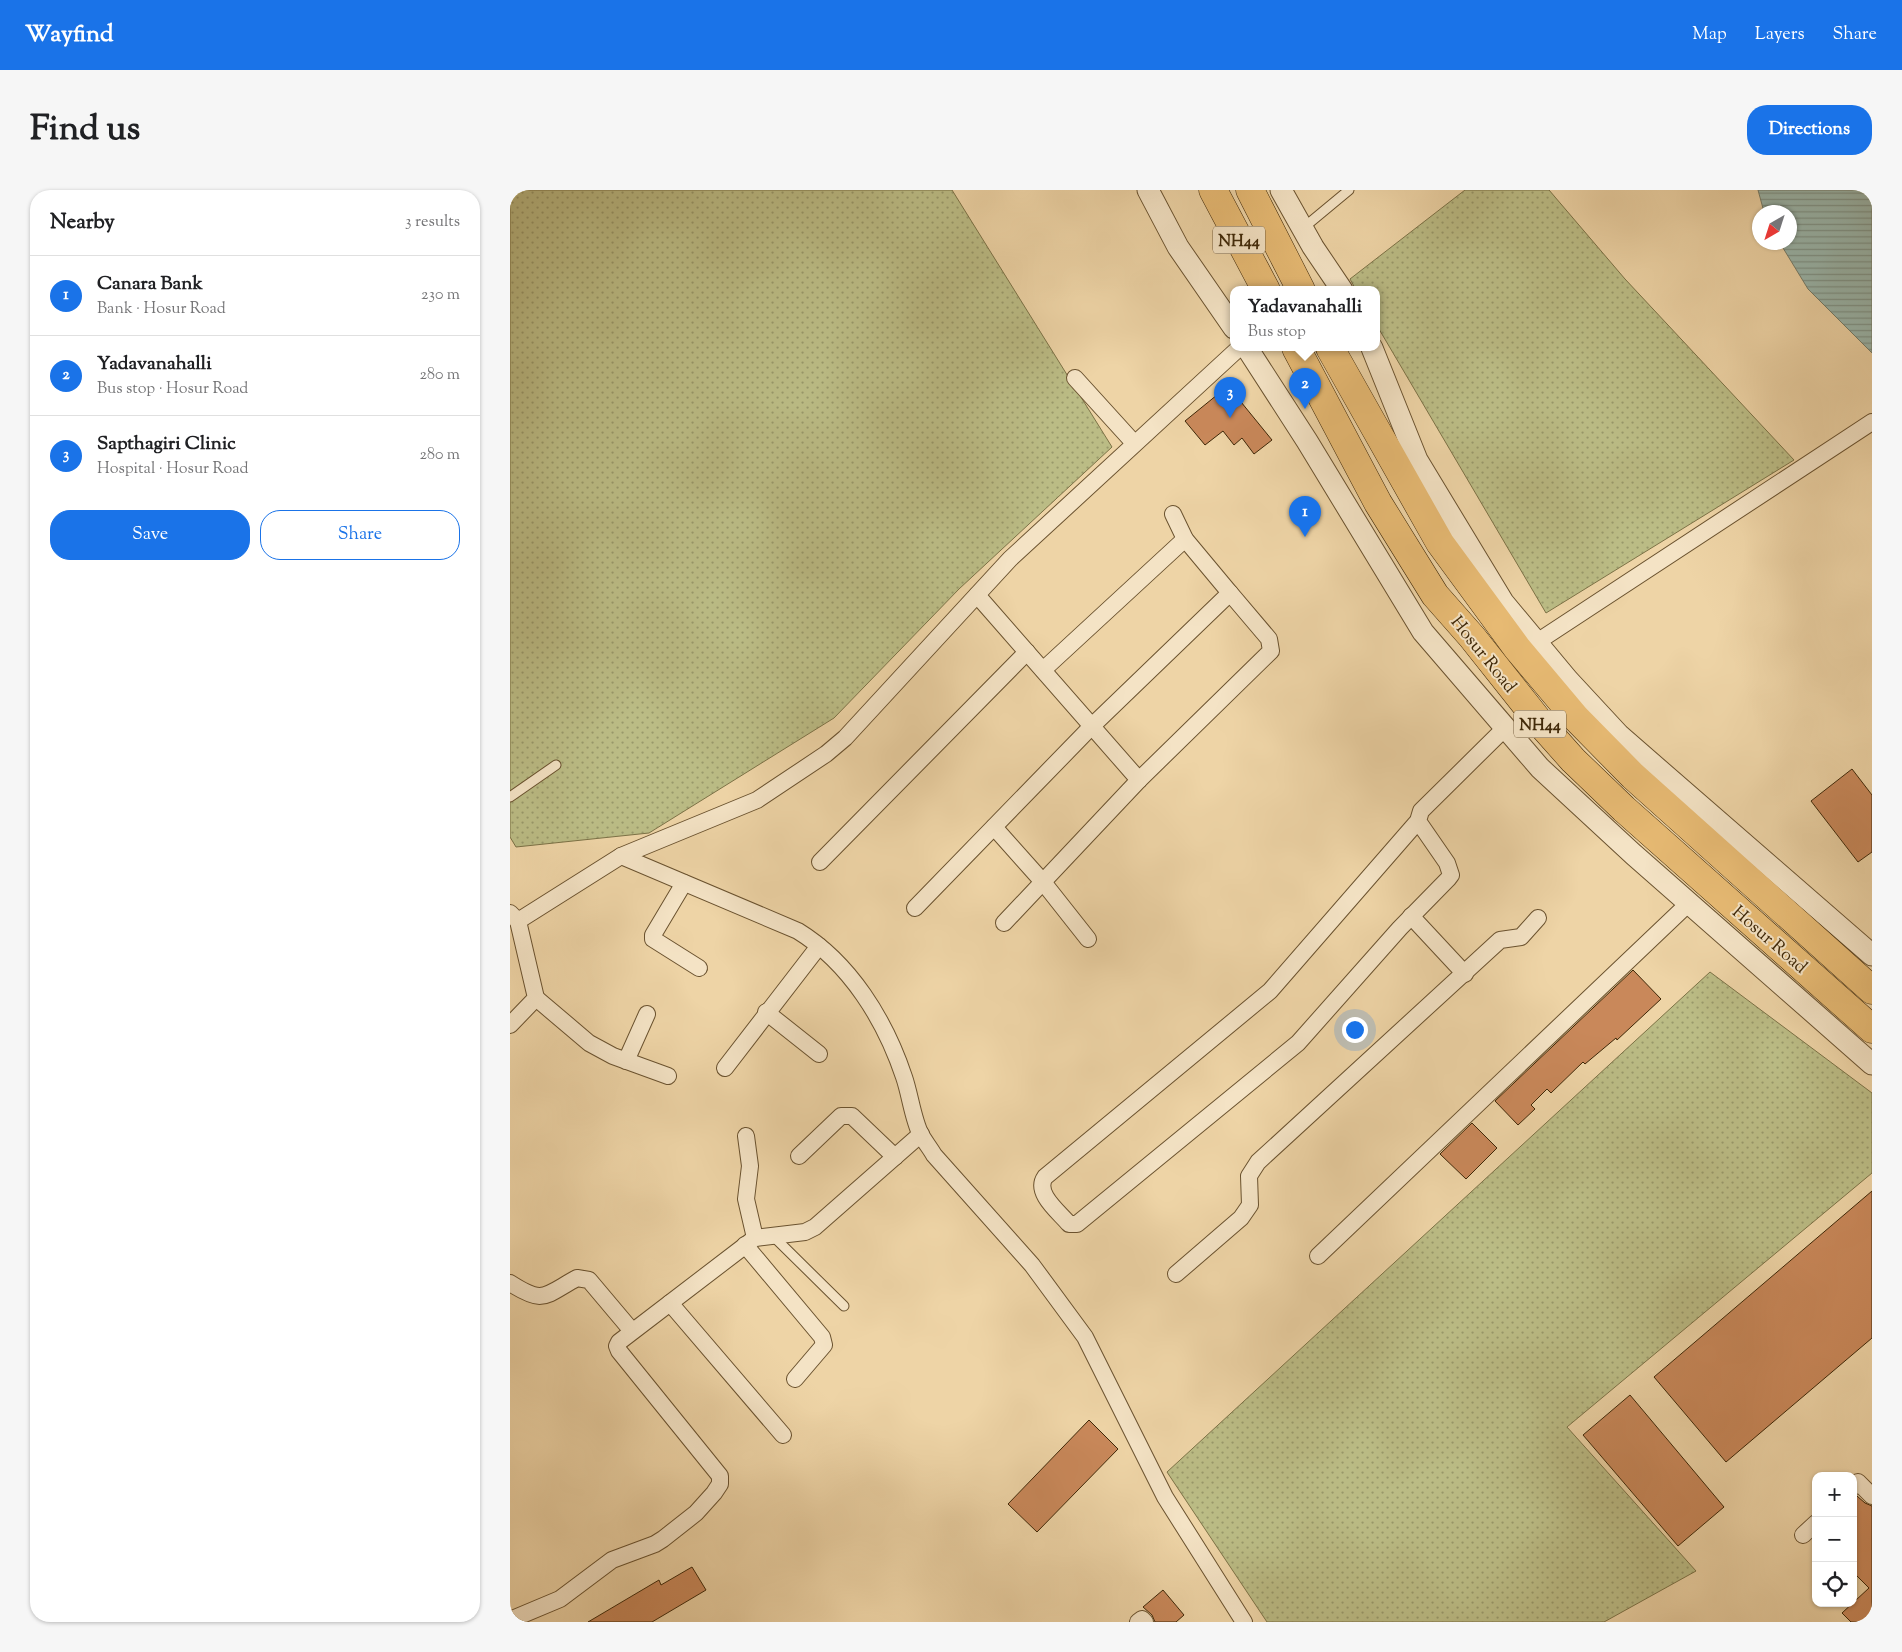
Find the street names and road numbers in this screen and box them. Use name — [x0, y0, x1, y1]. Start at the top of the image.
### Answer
road number: NH44 — [1213, 226, 1265, 254]
street label: Hosur Road — [1443, 611, 1522, 699]
road number: NH44 — [1514, 710, 1566, 738]
street label: Hosur Road — [1725, 900, 1812, 981]

